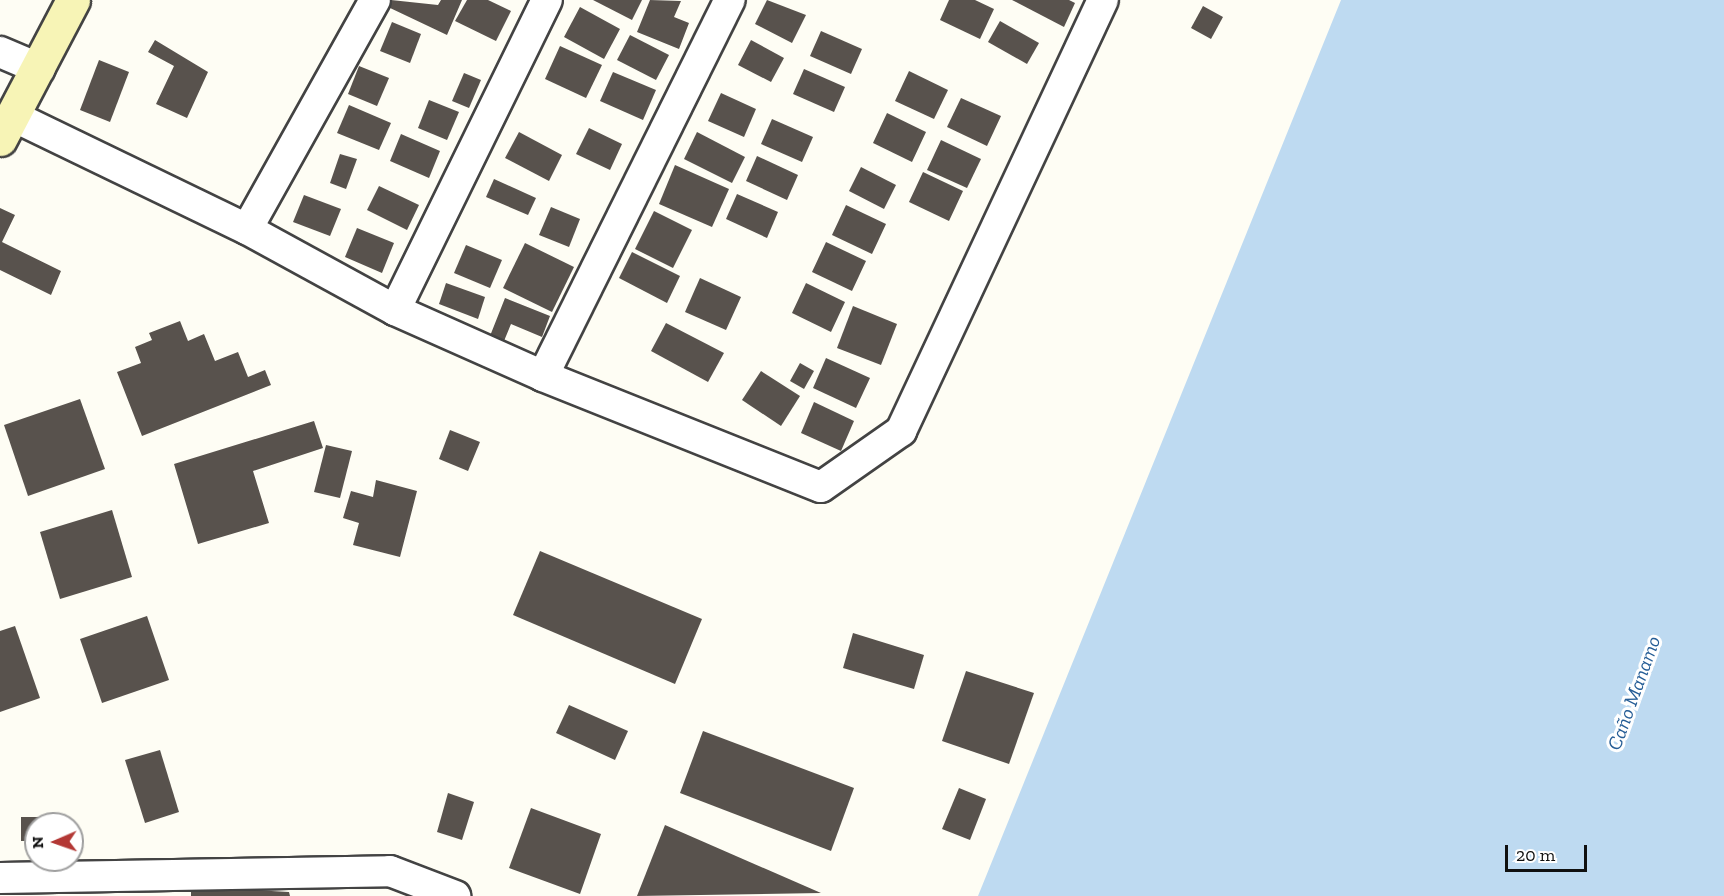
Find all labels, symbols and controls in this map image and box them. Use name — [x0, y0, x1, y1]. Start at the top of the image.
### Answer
water label: Caño Manamo — [1602, 633, 1666, 753]
north arrow — [24, 812, 84, 872]
scale bar — [1508, 833, 1590, 871]
text: N — [28, 836, 47, 849]
text: 20 m — [1516, 844, 1555, 866]

